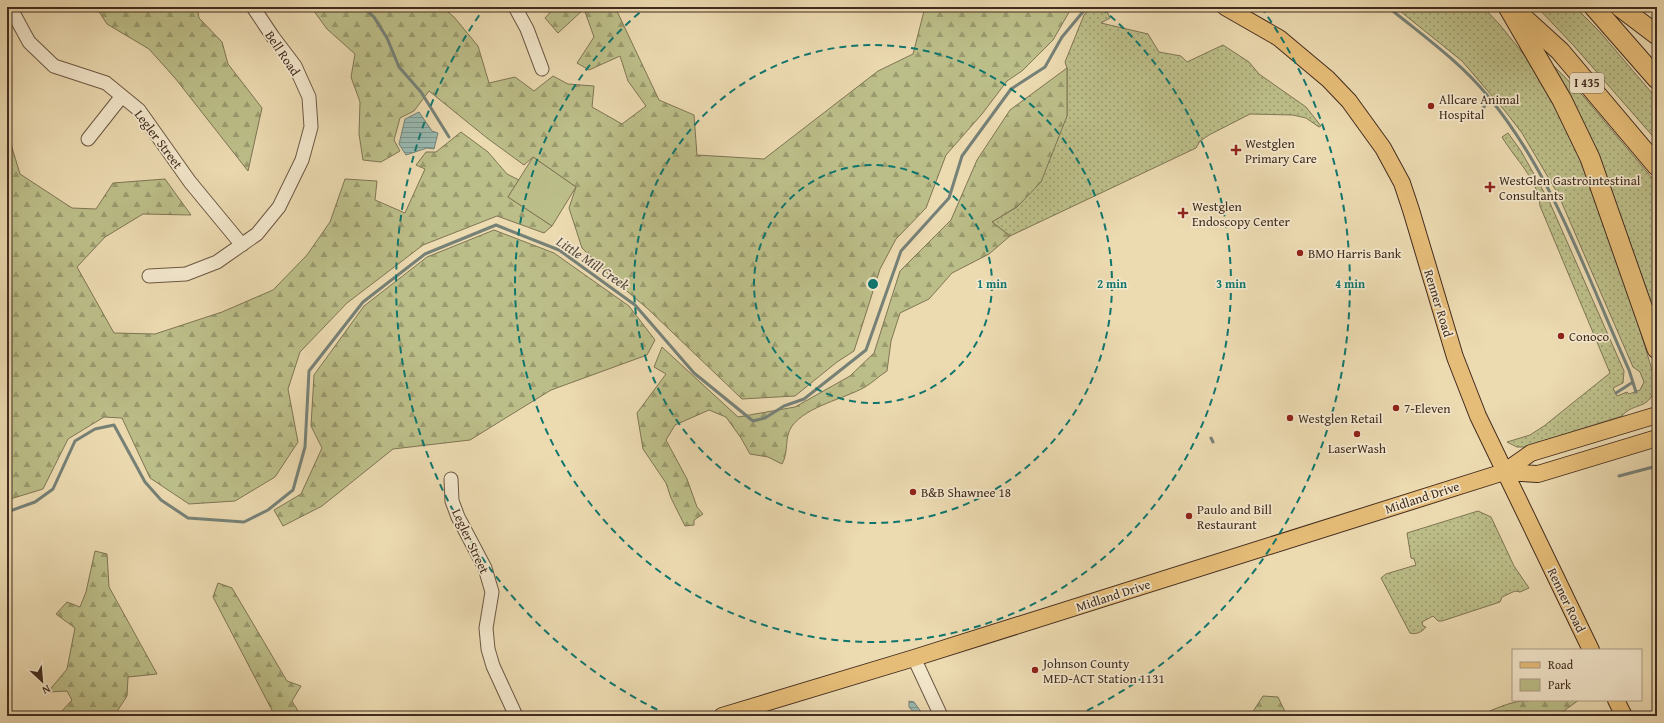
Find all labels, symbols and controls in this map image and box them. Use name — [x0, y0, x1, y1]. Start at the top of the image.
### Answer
street label: Bell Road — [260, 27, 305, 80]
road number: I 435 — [1570, 73, 1604, 93]
place label: Allcare Animal Hospital — [1439, 90, 1520, 124]
marker: Allcare Animal Hospital — [1426, 101, 1436, 111]
street label: Legler Street — [130, 106, 187, 173]
place label: Westglen Primary Care — [1245, 134, 1317, 168]
marker: Westglen Primary Care — [1230, 144, 1242, 156]
place label: WestGlen Gastrointestinal Consultants — [1499, 171, 1641, 205]
marker: WestGlen Gastrointestinal Consultants — [1484, 181, 1496, 193]
place label: Westglen Endoscopy Center — [1192, 197, 1291, 231]
marker: Westglen Endoscopy Center — [1177, 207, 1189, 219]
water label: Little Mill Creek — [552, 231, 634, 295]
place label: BMO Harris Bank — [1308, 244, 1402, 263]
marker: BMO Harris Bank — [1295, 248, 1305, 258]
street label: Renner Road — [1419, 267, 1458, 339]
text: 1 min — [977, 275, 1007, 292]
text: 2 min — [1097, 275, 1127, 292]
text: 3 min — [1216, 275, 1246, 292]
text: 4 min — [1335, 275, 1365, 292]
centre of rings — [866, 277, 880, 291]
place label: Conoco — [1569, 327, 1609, 346]
marker: Conoco — [1556, 331, 1566, 341]
place label: 7-Eleven — [1404, 399, 1451, 418]
marker: 7-Eleven — [1391, 403, 1401, 413]
place label: Westglen Retail — [1298, 409, 1383, 428]
marker: Westglen Retail — [1285, 413, 1295, 423]
marker: LaserWash — [1352, 429, 1362, 439]
place label: LaserWash — [1328, 439, 1387, 458]
street label: Midland Drive — [1382, 476, 1462, 518]
place label: B&B Shawnee 18 — [921, 483, 1011, 502]
marker: B&B Shawnee 18 — [908, 487, 918, 497]
place label: Paulo and Bill Restaurant — [1197, 500, 1272, 534]
street label: Legler Street — [447, 506, 494, 577]
marker: Paulo and Bill Restaurant — [1184, 511, 1194, 521]
street label: Renner Road — [1543, 565, 1590, 636]
street label: Midland Drive — [1073, 574, 1153, 616]
legend — [1512, 649, 1642, 701]
place label: Johnson County MED-ACT Station 1131 — [1041, 654, 1165, 688]
text: Road — [1548, 656, 1574, 673]
north arrow — [22, 661, 62, 701]
marker: Johnson County MED-ACT Station 1131 — [1030, 665, 1040, 675]
text: Park — [1548, 676, 1572, 693]
text: N — [39, 681, 53, 699]

